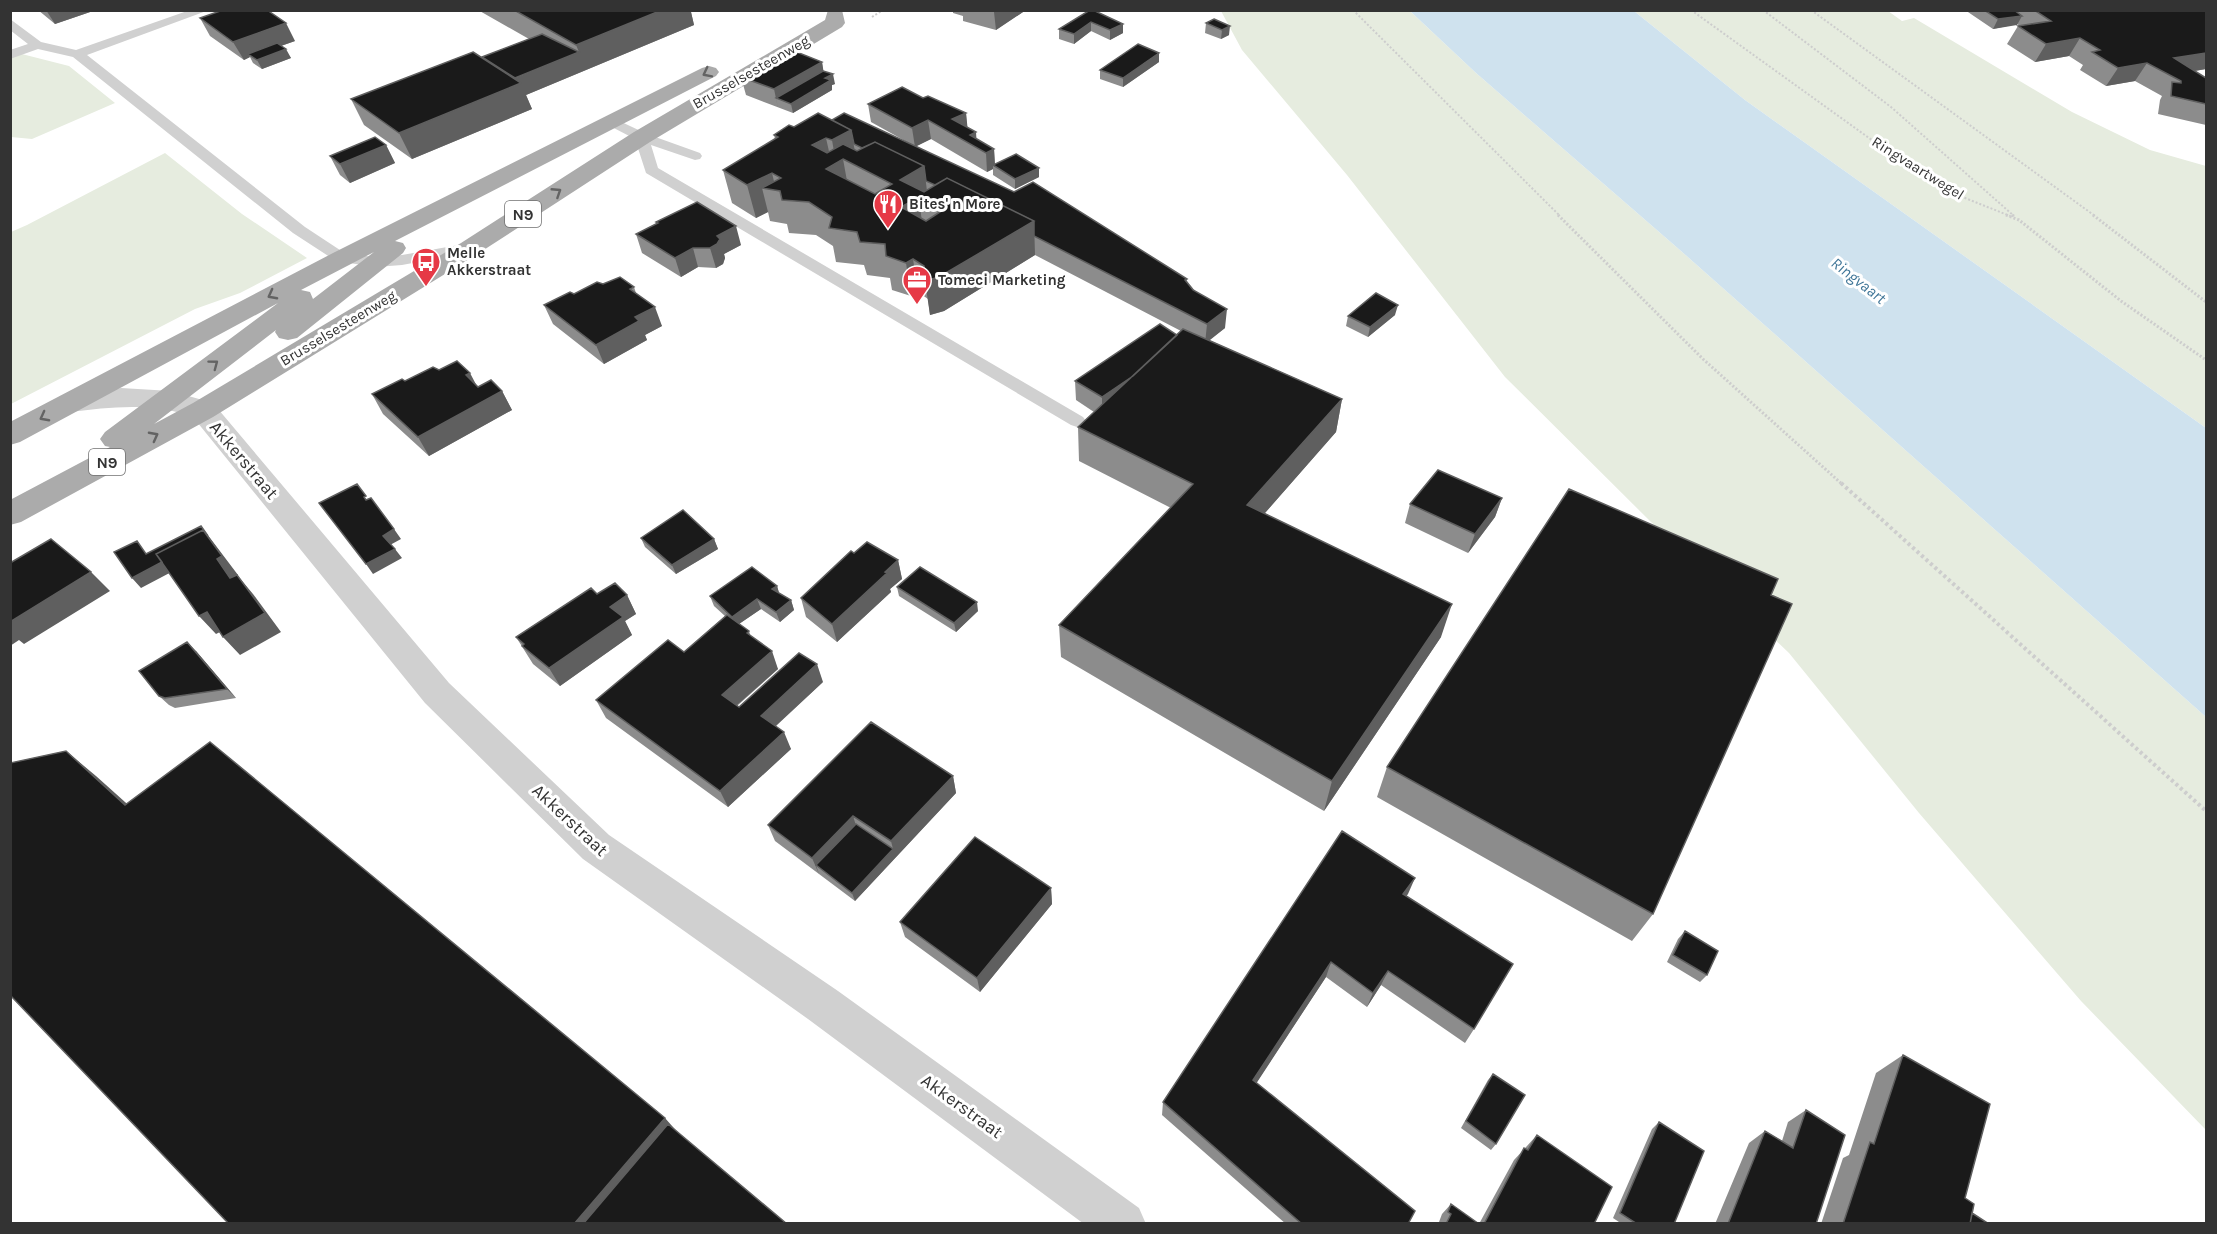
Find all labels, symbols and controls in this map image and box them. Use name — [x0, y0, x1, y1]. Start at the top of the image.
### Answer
street label: Brusselsesteenweg — [689, 31, 813, 113]
one-way arrow — [702, 66, 713, 78]
street label: Ringvaartwegel — [1869, 132, 1967, 204]
one-way arrow — [550, 188, 561, 199]
restaurant icon: Bites' n More — [872, 188, 904, 230]
place label: Bites' n More — [909, 195, 1001, 213]
road number: N9 — [505, 201, 541, 227]
place label: Melle Akkerstraat — [447, 244, 531, 279]
bus stop icon: Melle Akkerstraat — [410, 246, 442, 288]
water label: Ringvaart — [1828, 253, 1890, 308]
office icon: Tomeci Marketing — [901, 264, 933, 306]
place label: Tomeci Marketing — [938, 271, 1066, 289]
street label: Brusselsesteenweg — [277, 286, 400, 370]
one-way arrow — [267, 288, 278, 300]
one-way arrow — [207, 360, 218, 371]
one-way arrow — [40, 410, 50, 421]
street label: Akkerstraat — [205, 416, 283, 504]
one-way arrow — [148, 432, 159, 443]
road number: N9 — [89, 449, 125, 475]
street label: Akkerstraat — [528, 779, 613, 861]
street label: Akkerstraat — [917, 1069, 1007, 1143]

